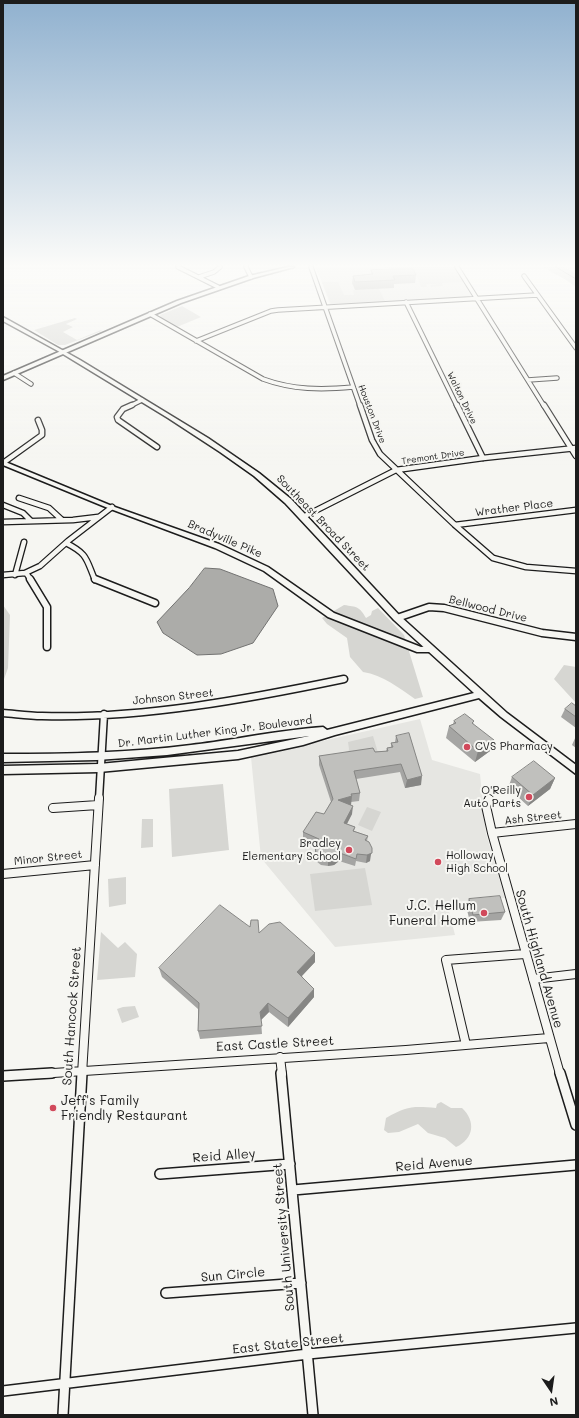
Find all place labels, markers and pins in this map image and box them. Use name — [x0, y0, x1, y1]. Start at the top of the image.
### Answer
place label: CVS Pharmacy — [475, 740, 553, 754]
marker: CVS Pharmacy — [462, 742, 472, 752]
place label: O'Reilly Auto Parts — [463, 784, 521, 810]
marker: O'Reilly Auto Parts — [524, 792, 534, 802]
place label: Bradley Elementary School — [242, 837, 341, 863]
marker: Bradley Elementary School — [344, 845, 354, 855]
place label: Holloway High School — [446, 849, 508, 875]
marker: Holloway High School — [433, 857, 443, 867]
place label: J.C. Hellum Funeral Home — [389, 898, 476, 929]
marker: J.C. Hellum Funeral Home — [479, 908, 489, 918]
place label: Jeff's Family Friendly Restaurant — [61, 1093, 188, 1124]
marker: Jeff's Family Friendly Restaurant — [48, 1103, 58, 1113]

